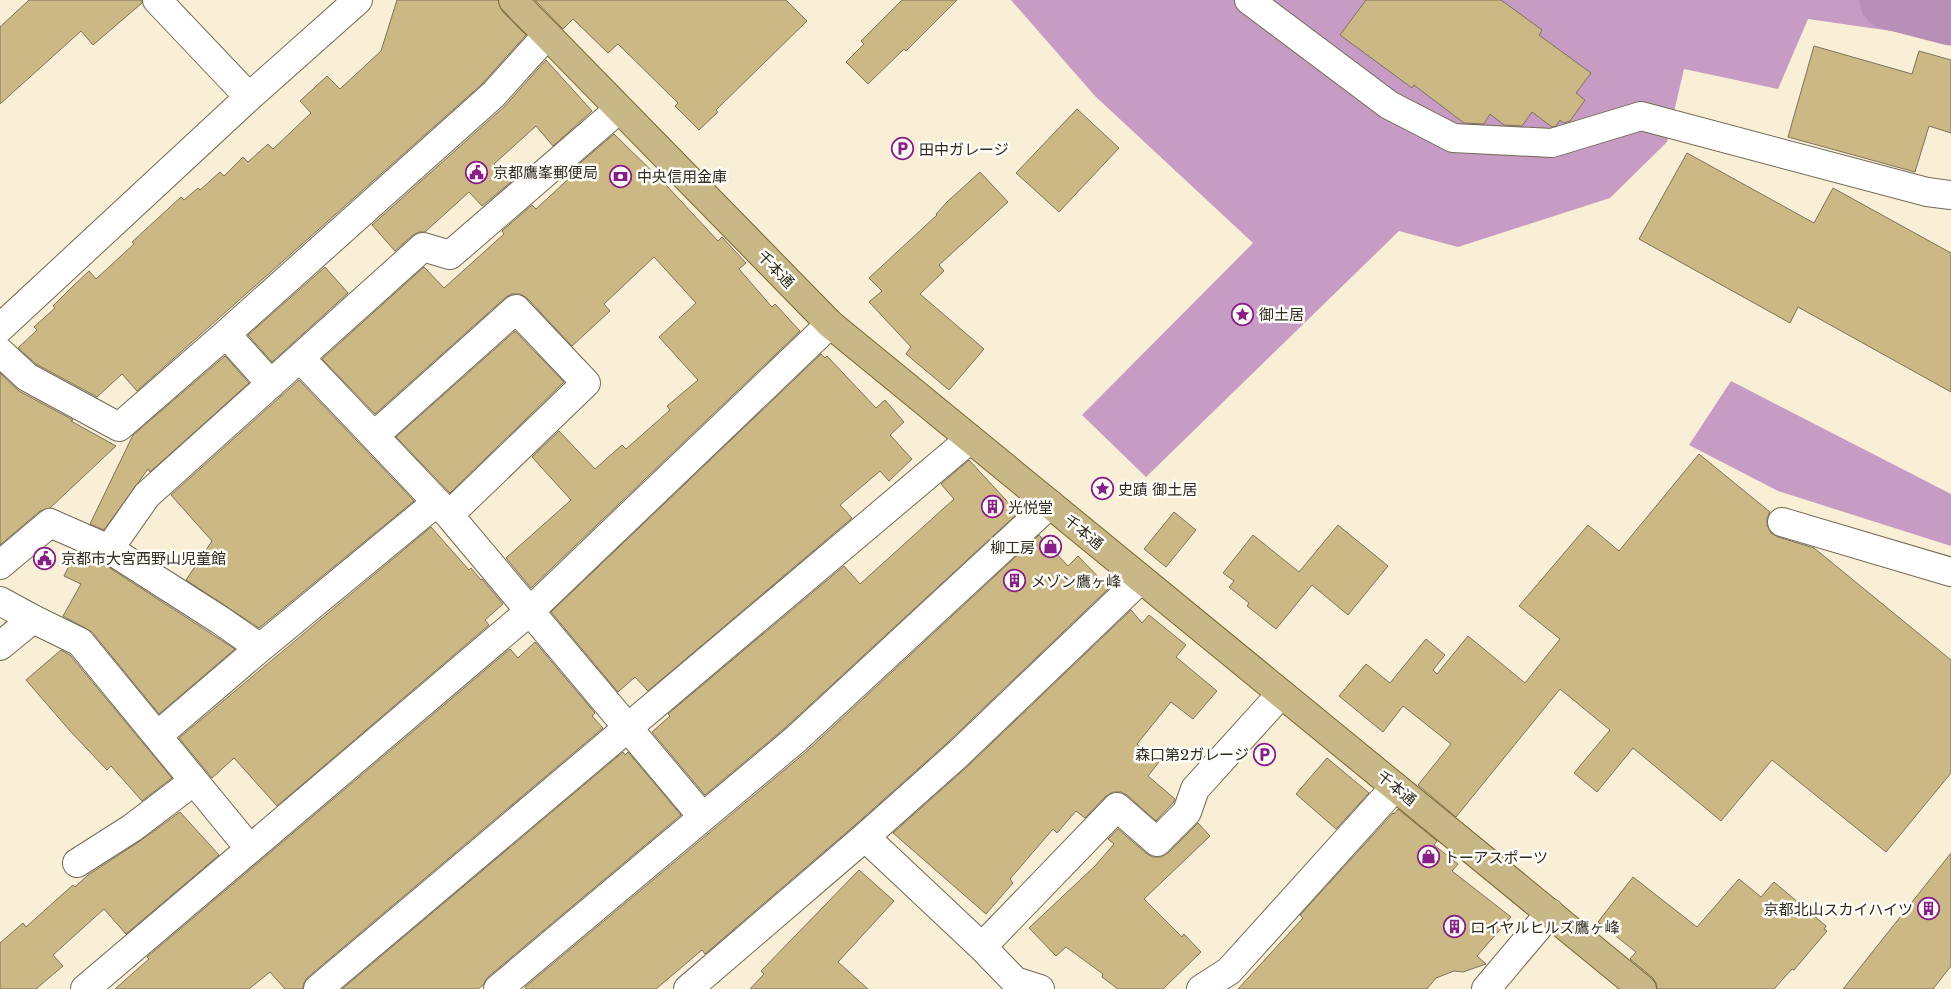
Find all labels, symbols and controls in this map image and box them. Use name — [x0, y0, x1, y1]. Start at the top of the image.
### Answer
parking icon: 田中ガレージ — [891, 137, 915, 161]
place label: 田中ガレージ — [919, 140, 1009, 159]
public building icon: 京都鷹峯郵便局 — [465, 160, 489, 184]
place label: 京都鷹峯郵便局 — [493, 163, 598, 182]
bank icon: 中央信用金庫 — [609, 164, 633, 188]
place label: 中央信用金庫 — [637, 167, 727, 186]
street label: 千本通 — [754, 246, 798, 292]
place icon: 御土居 — [1231, 302, 1255, 326]
place label: 御土居 — [1259, 305, 1304, 324]
place icon: 史蹟 御土居 — [1090, 477, 1114, 501]
place label: 史蹟 御土居 — [1118, 480, 1197, 499]
building icon: 光悦堂 — [980, 495, 1004, 519]
place label: 光悦堂 — [1008, 498, 1053, 517]
street label: 千本通 — [1061, 510, 1107, 554]
shop icon: 柳工房 — [1039, 535, 1063, 559]
place label: 柳工房 — [990, 538, 1035, 557]
public building icon: 京都市大宮西野山児童館 — [33, 546, 57, 570]
place label: 京都市大宮西野山児童館 — [61, 549, 226, 568]
building icon: メゾン鷹ヶ峰 — [1003, 569, 1027, 593]
place label: メゾン鷹ヶ峰 — [1031, 572, 1121, 591]
parking icon: 森口第2ガレージ — [1253, 742, 1277, 766]
place label: 森口第2ガレージ — [1135, 745, 1249, 764]
street label: 千本通 — [1374, 766, 1420, 810]
shop icon: トーアスポーツ — [1416, 845, 1440, 869]
place label: トーアスポーツ — [1444, 848, 1548, 867]
building icon: 京都北山スカイハイツ — [1917, 897, 1941, 921]
place label: 京都北山スカイハイツ — [1764, 900, 1913, 919]
building icon: ロイヤルヒルズ鷹ヶ峰 — [1442, 915, 1466, 939]
place label: ロイヤルヒルズ鷹ヶ峰 — [1470, 918, 1620, 937]

